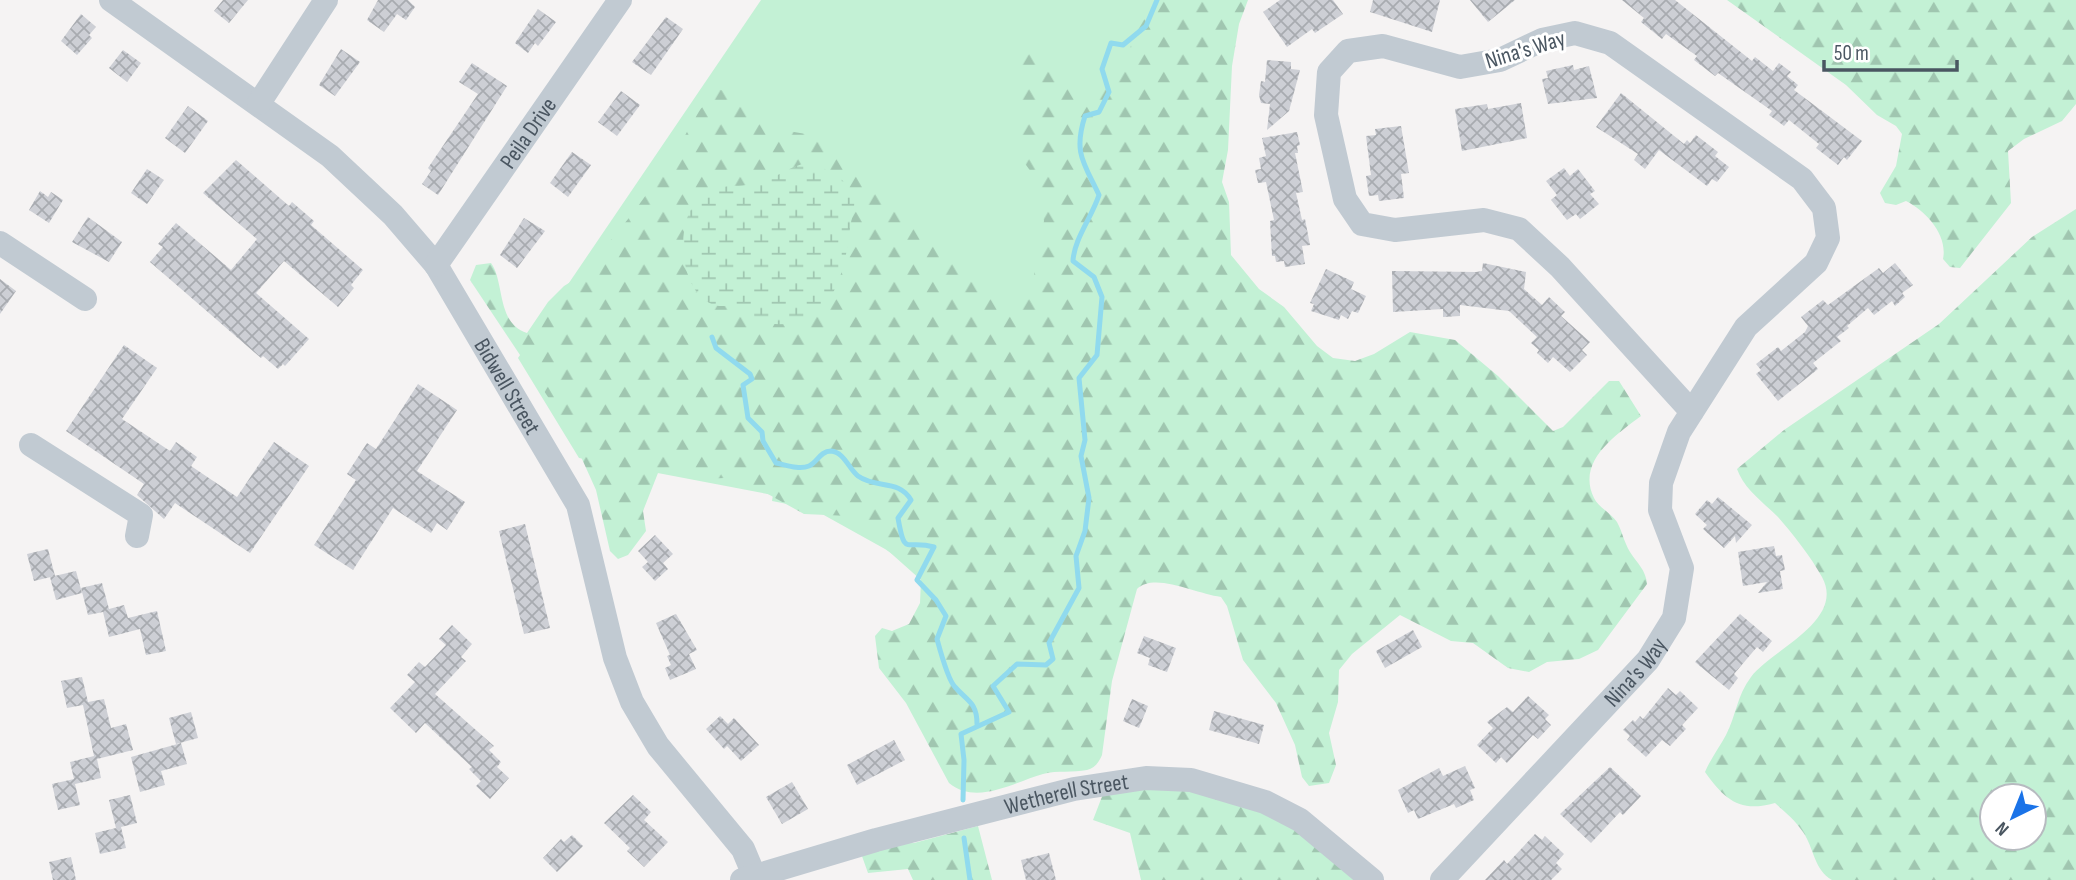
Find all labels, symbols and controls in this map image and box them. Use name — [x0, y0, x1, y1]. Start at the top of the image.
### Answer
street label: Nina's Way — [1482, 25, 1569, 75]
scale bar — [1824, 28, 1957, 72]
text: 50 m — [1834, 41, 1869, 66]
street label: Peila Drive — [494, 92, 563, 174]
street label: Bidwell Street — [468, 334, 546, 440]
street label: Nina's Way — [1599, 633, 1673, 713]
street label: Wetherell Street — [1002, 768, 1130, 821]
north arrow — [1978, 782, 2048, 852]
text: N — [1991, 816, 2014, 840]

